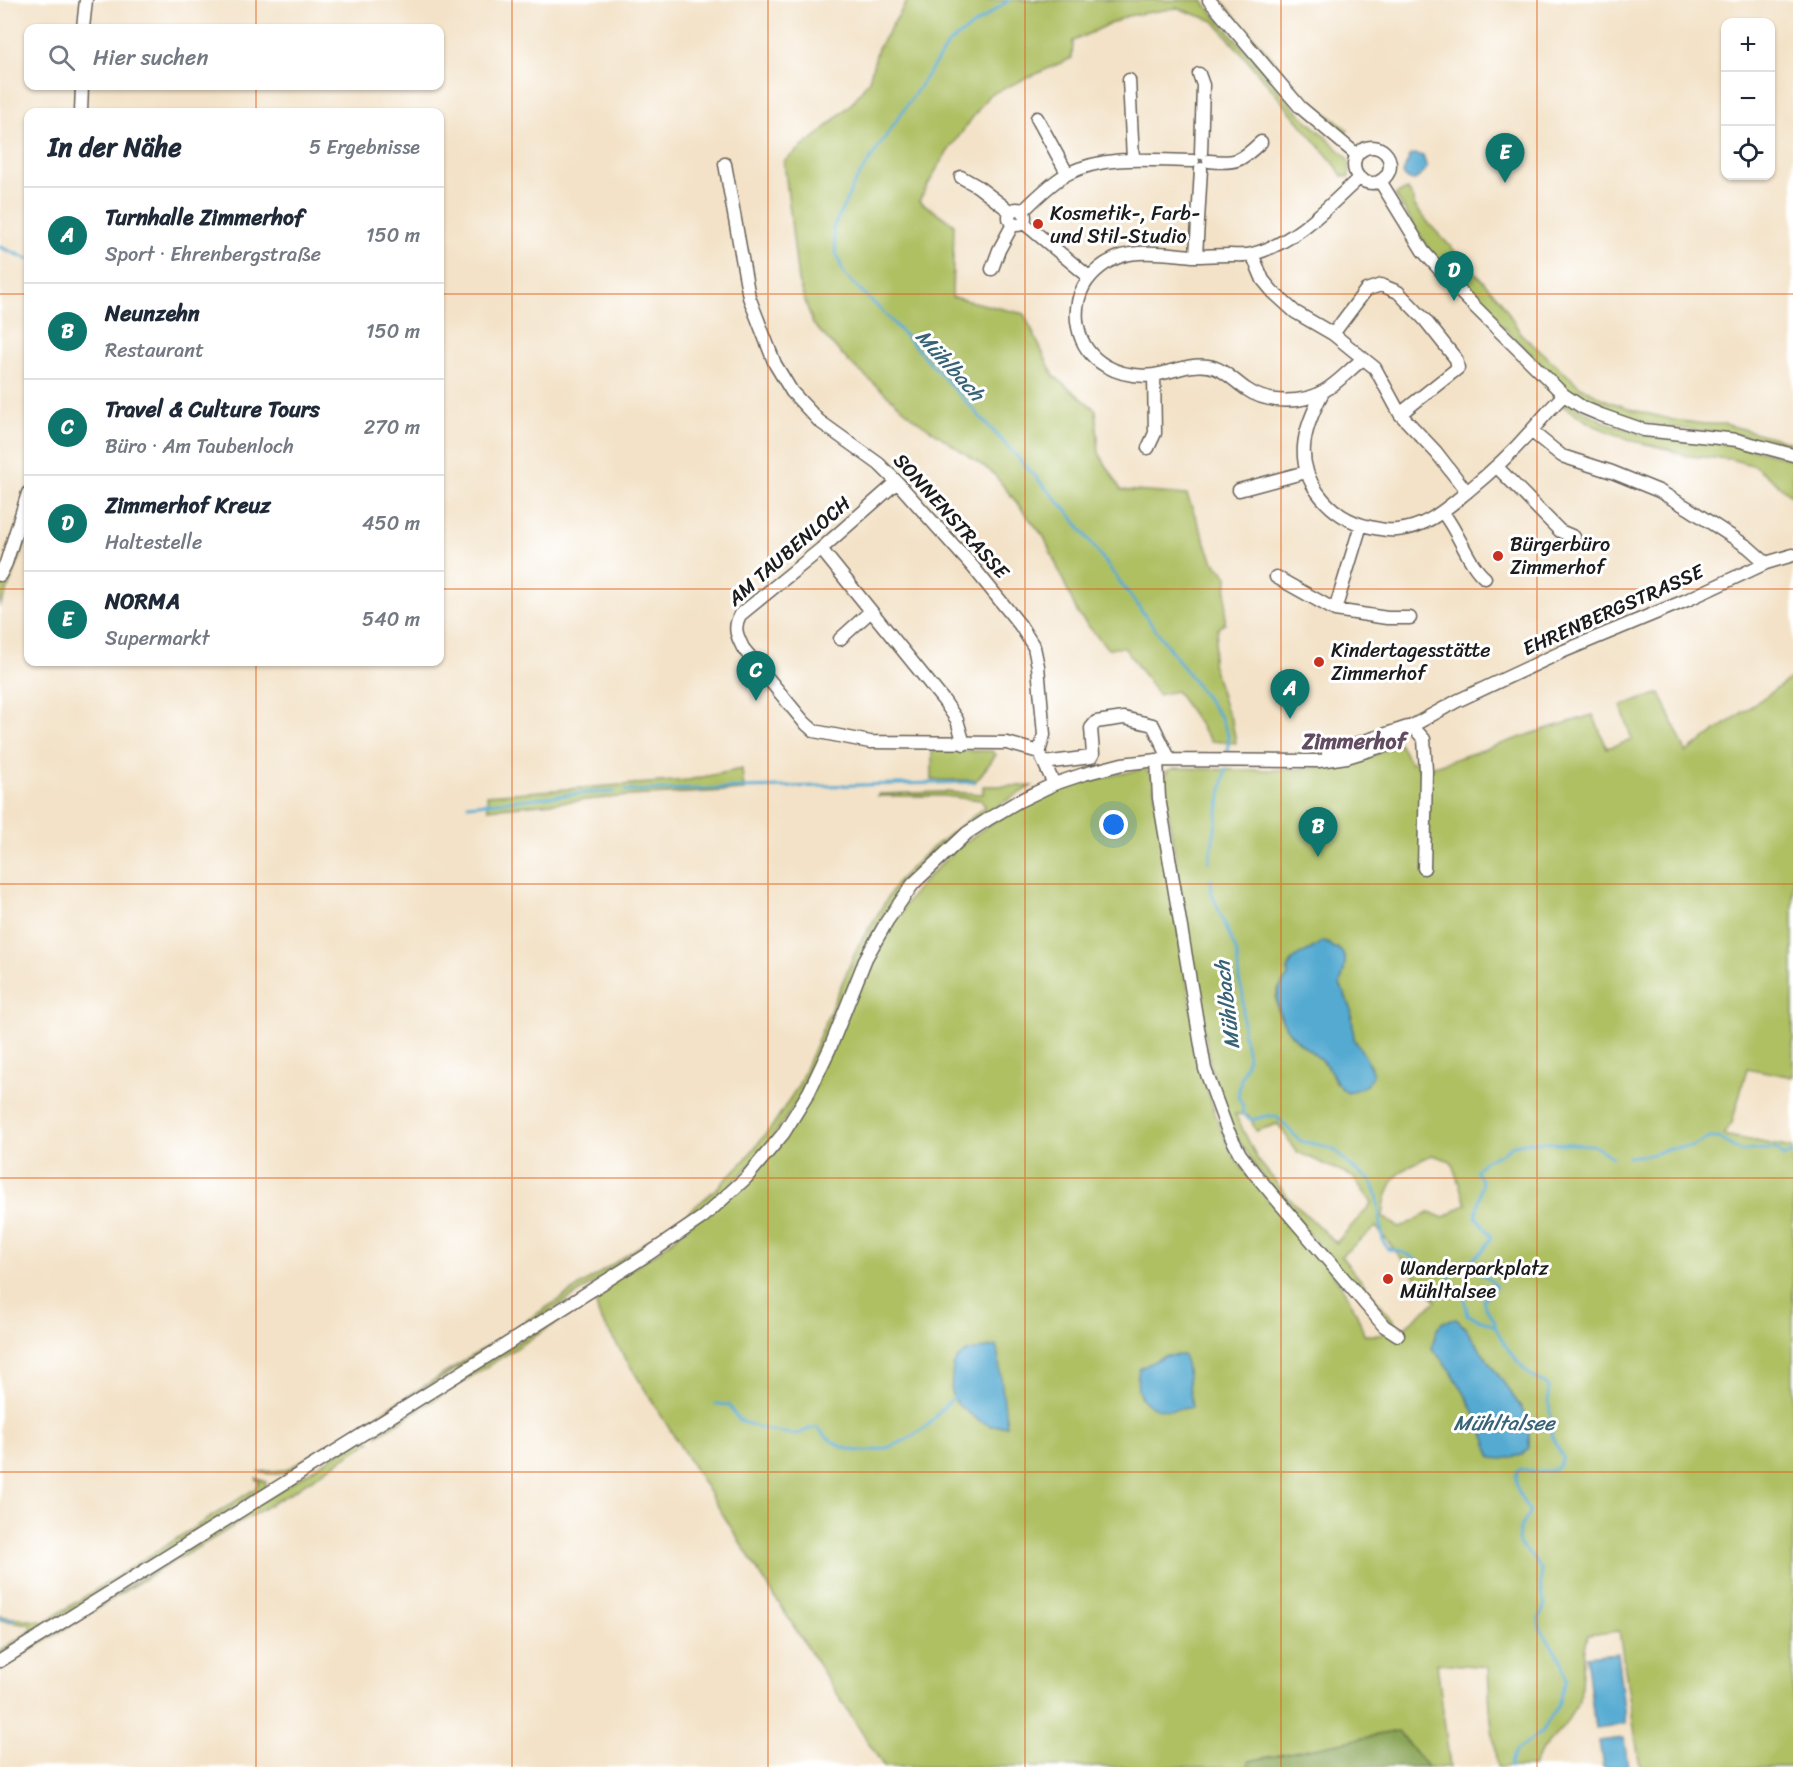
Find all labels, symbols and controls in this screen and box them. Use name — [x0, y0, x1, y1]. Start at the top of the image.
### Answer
map controls — [1721, 18, 1775, 180]
button: + — [1721, 18, 1775, 72]
search box — [24, 24, 444, 90]
text: Hier suchen — [93, 38, 208, 77]
icon: search — [45, 41, 78, 74]
button: − — [1721, 72, 1775, 126]
text: In der Nähe — [48, 124, 182, 170]
button: locate — [1721, 126, 1775, 180]
text: 5 Ergebnisse — [309, 130, 420, 165]
pin: E — [1486, 134, 1524, 183]
place label: Kosmetik-, Farb- und Stil-Studio — [1050, 196, 1200, 254]
text: Turnhalle Zimmerhof — [105, 198, 304, 237]
marker: Kosmetik-, Farb- und Stil-Studio — [1031, 217, 1045, 231]
text: A — [61, 218, 74, 253]
text: 150 m — [366, 218, 420, 253]
text: Sport · Ehrenbergstraße — [105, 237, 321, 272]
pin: D — [1434, 252, 1474, 301]
text: Neunzehn — [105, 294, 200, 333]
text: B — [61, 314, 74, 349]
text: 150 m — [366, 314, 420, 349]
water label: Mühlbach — [906, 320, 995, 412]
text: Restaurant — [105, 333, 204, 368]
text: Travel & Culture Tours — [105, 390, 320, 429]
text: C — [61, 410, 74, 445]
text: 270 m — [364, 410, 420, 445]
text: Büro · Am Taubenloch — [105, 429, 294, 464]
street label: SONNENSTRASSE — [884, 445, 1019, 589]
text: Zimmerhof Kreuz — [105, 486, 271, 525]
street label: AM TAUBENLOCH — [718, 487, 859, 616]
text: D — [62, 506, 73, 541]
text: 450 m — [362, 506, 420, 541]
text: Haltestelle — [105, 525, 202, 560]
place label: Bürgerbüro Zimmerhof — [1510, 527, 1610, 585]
marker: Bürgerbüro Zimmerhof — [1491, 549, 1505, 563]
street label: EHRENBERGSTRASSE — [1517, 554, 1711, 666]
text: NORMA — [105, 582, 180, 621]
text: E — [62, 602, 73, 637]
text: 540 m — [362, 602, 420, 637]
text: Supermarkt — [105, 621, 210, 656]
place label: Kindertagesstätte Zimmerhof — [1331, 633, 1491, 691]
pin: C — [736, 652, 776, 701]
marker: Kindertagesstätte Zimmerhof — [1312, 655, 1326, 669]
pin: A — [1270, 670, 1310, 719]
district label: Zimmerhof — [1301, 722, 1410, 761]
pin: B — [1298, 808, 1338, 857]
your location — [1099, 810, 1128, 839]
water label: Mühlbach — [1202, 957, 1251, 1051]
place label: Wanderparkplatz Mühltalsee — [1400, 1251, 1549, 1309]
marker: Wanderparkplatz Mühltalsee — [1381, 1272, 1395, 1286]
water label: Mühltalsee — [1454, 1404, 1556, 1442]

